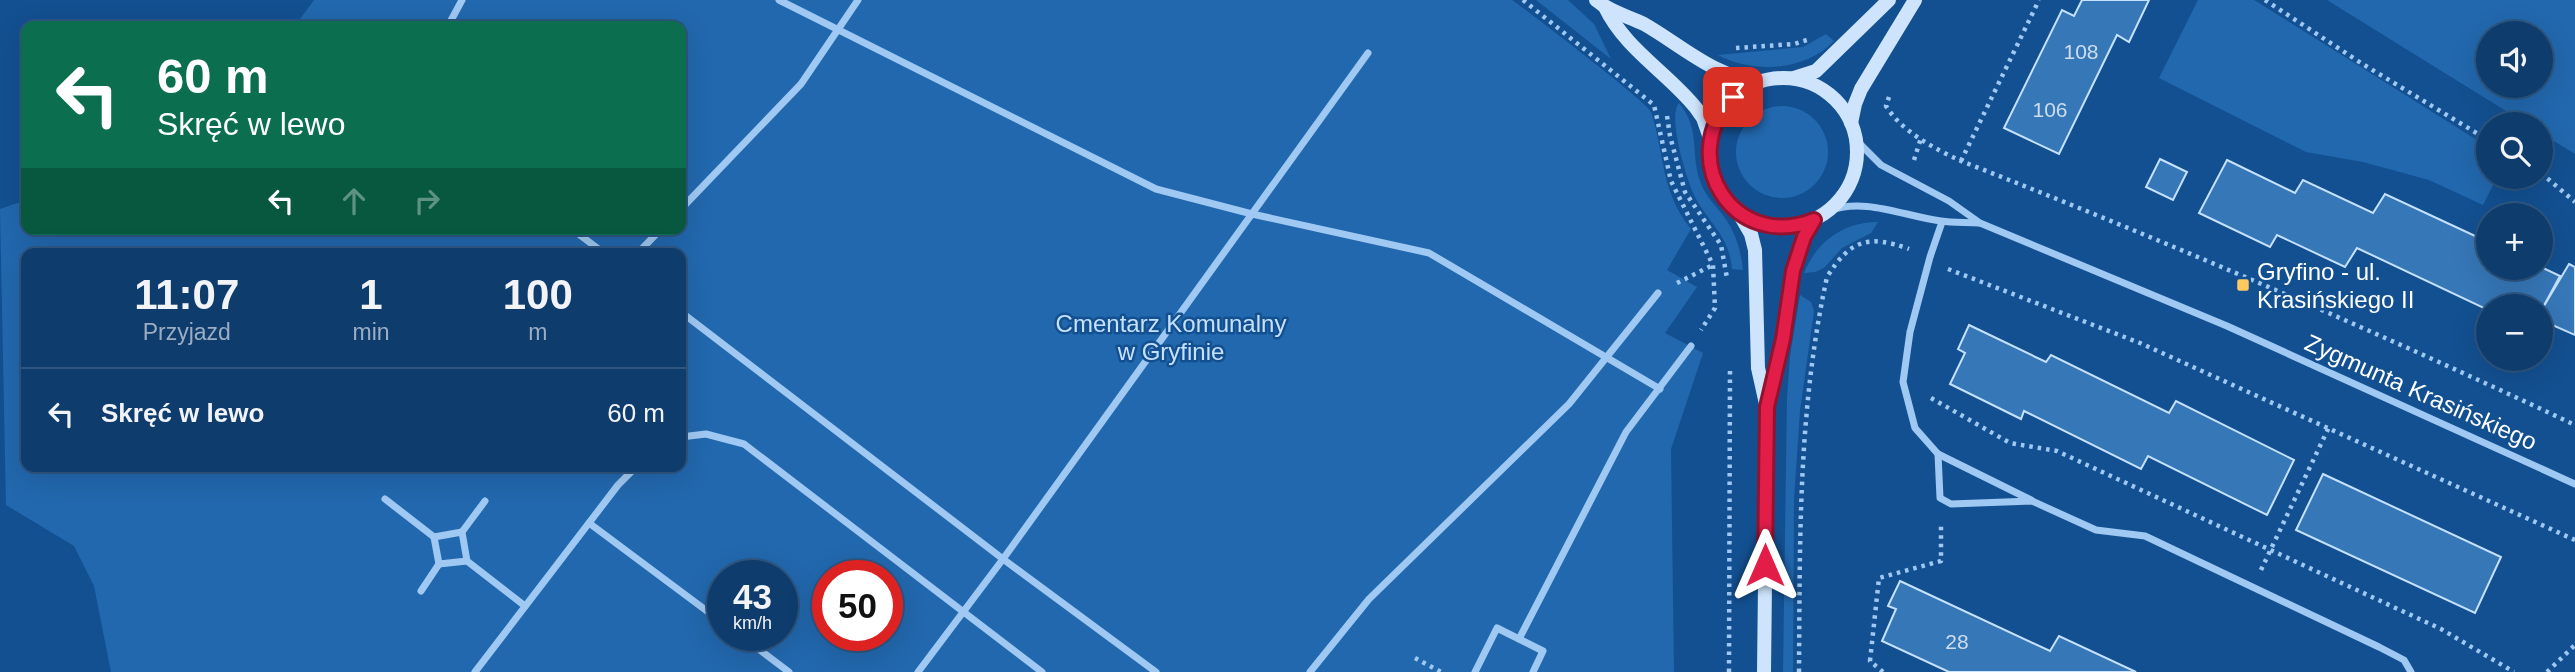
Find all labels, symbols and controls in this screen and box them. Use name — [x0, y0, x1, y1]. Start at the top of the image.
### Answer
map controls — [2476, 21, 2553, 371]
button: sound — [2476, 21, 2553, 98]
house number: 108 — [2063, 40, 2099, 63]
icon: left — [42, 49, 133, 140]
text: 60 m — [157, 49, 269, 103]
pin — [1703, 67, 1763, 127]
icon: arrive — [1714, 78, 1752, 116]
house number: 106 — [2032, 98, 2068, 121]
text: Skręć w lewo — [157, 106, 346, 142]
button: search — [2476, 112, 2553, 189]
icon: left — [262, 182, 300, 220]
icon: ahead — [335, 182, 373, 220]
icon: right — [408, 182, 446, 220]
button: + — [2476, 203, 2553, 280]
place label: Gryfino - ul. Krasińskiego II — [2257, 258, 2414, 313]
text: 11:07 — [134, 271, 239, 318]
text: 1 — [359, 271, 383, 318]
text: 100 — [503, 271, 573, 318]
marker: Gryfino - ul. Krasińskiego II — [2235, 277, 2251, 293]
button: − — [2476, 294, 2553, 371]
park label: Cmentarz Komunalny w Gryfinie — [1056, 310, 1286, 365]
text: Przyjazd — [143, 319, 231, 345]
text: min — [352, 319, 390, 345]
text: m — [528, 319, 547, 345]
street label: Zygmunta Krasińskiego — [2301, 329, 2541, 455]
icon: left — [42, 395, 80, 433]
text: Skręć w lewo — [101, 398, 264, 428]
text: 60 m — [607, 398, 665, 428]
position arrow — [1728, 528, 1802, 602]
speed limit sign: 50 — [812, 560, 903, 651]
text: 43 — [733, 577, 772, 616]
text: km/h — [733, 613, 772, 633]
house number: 28 — [1945, 630, 1969, 653]

